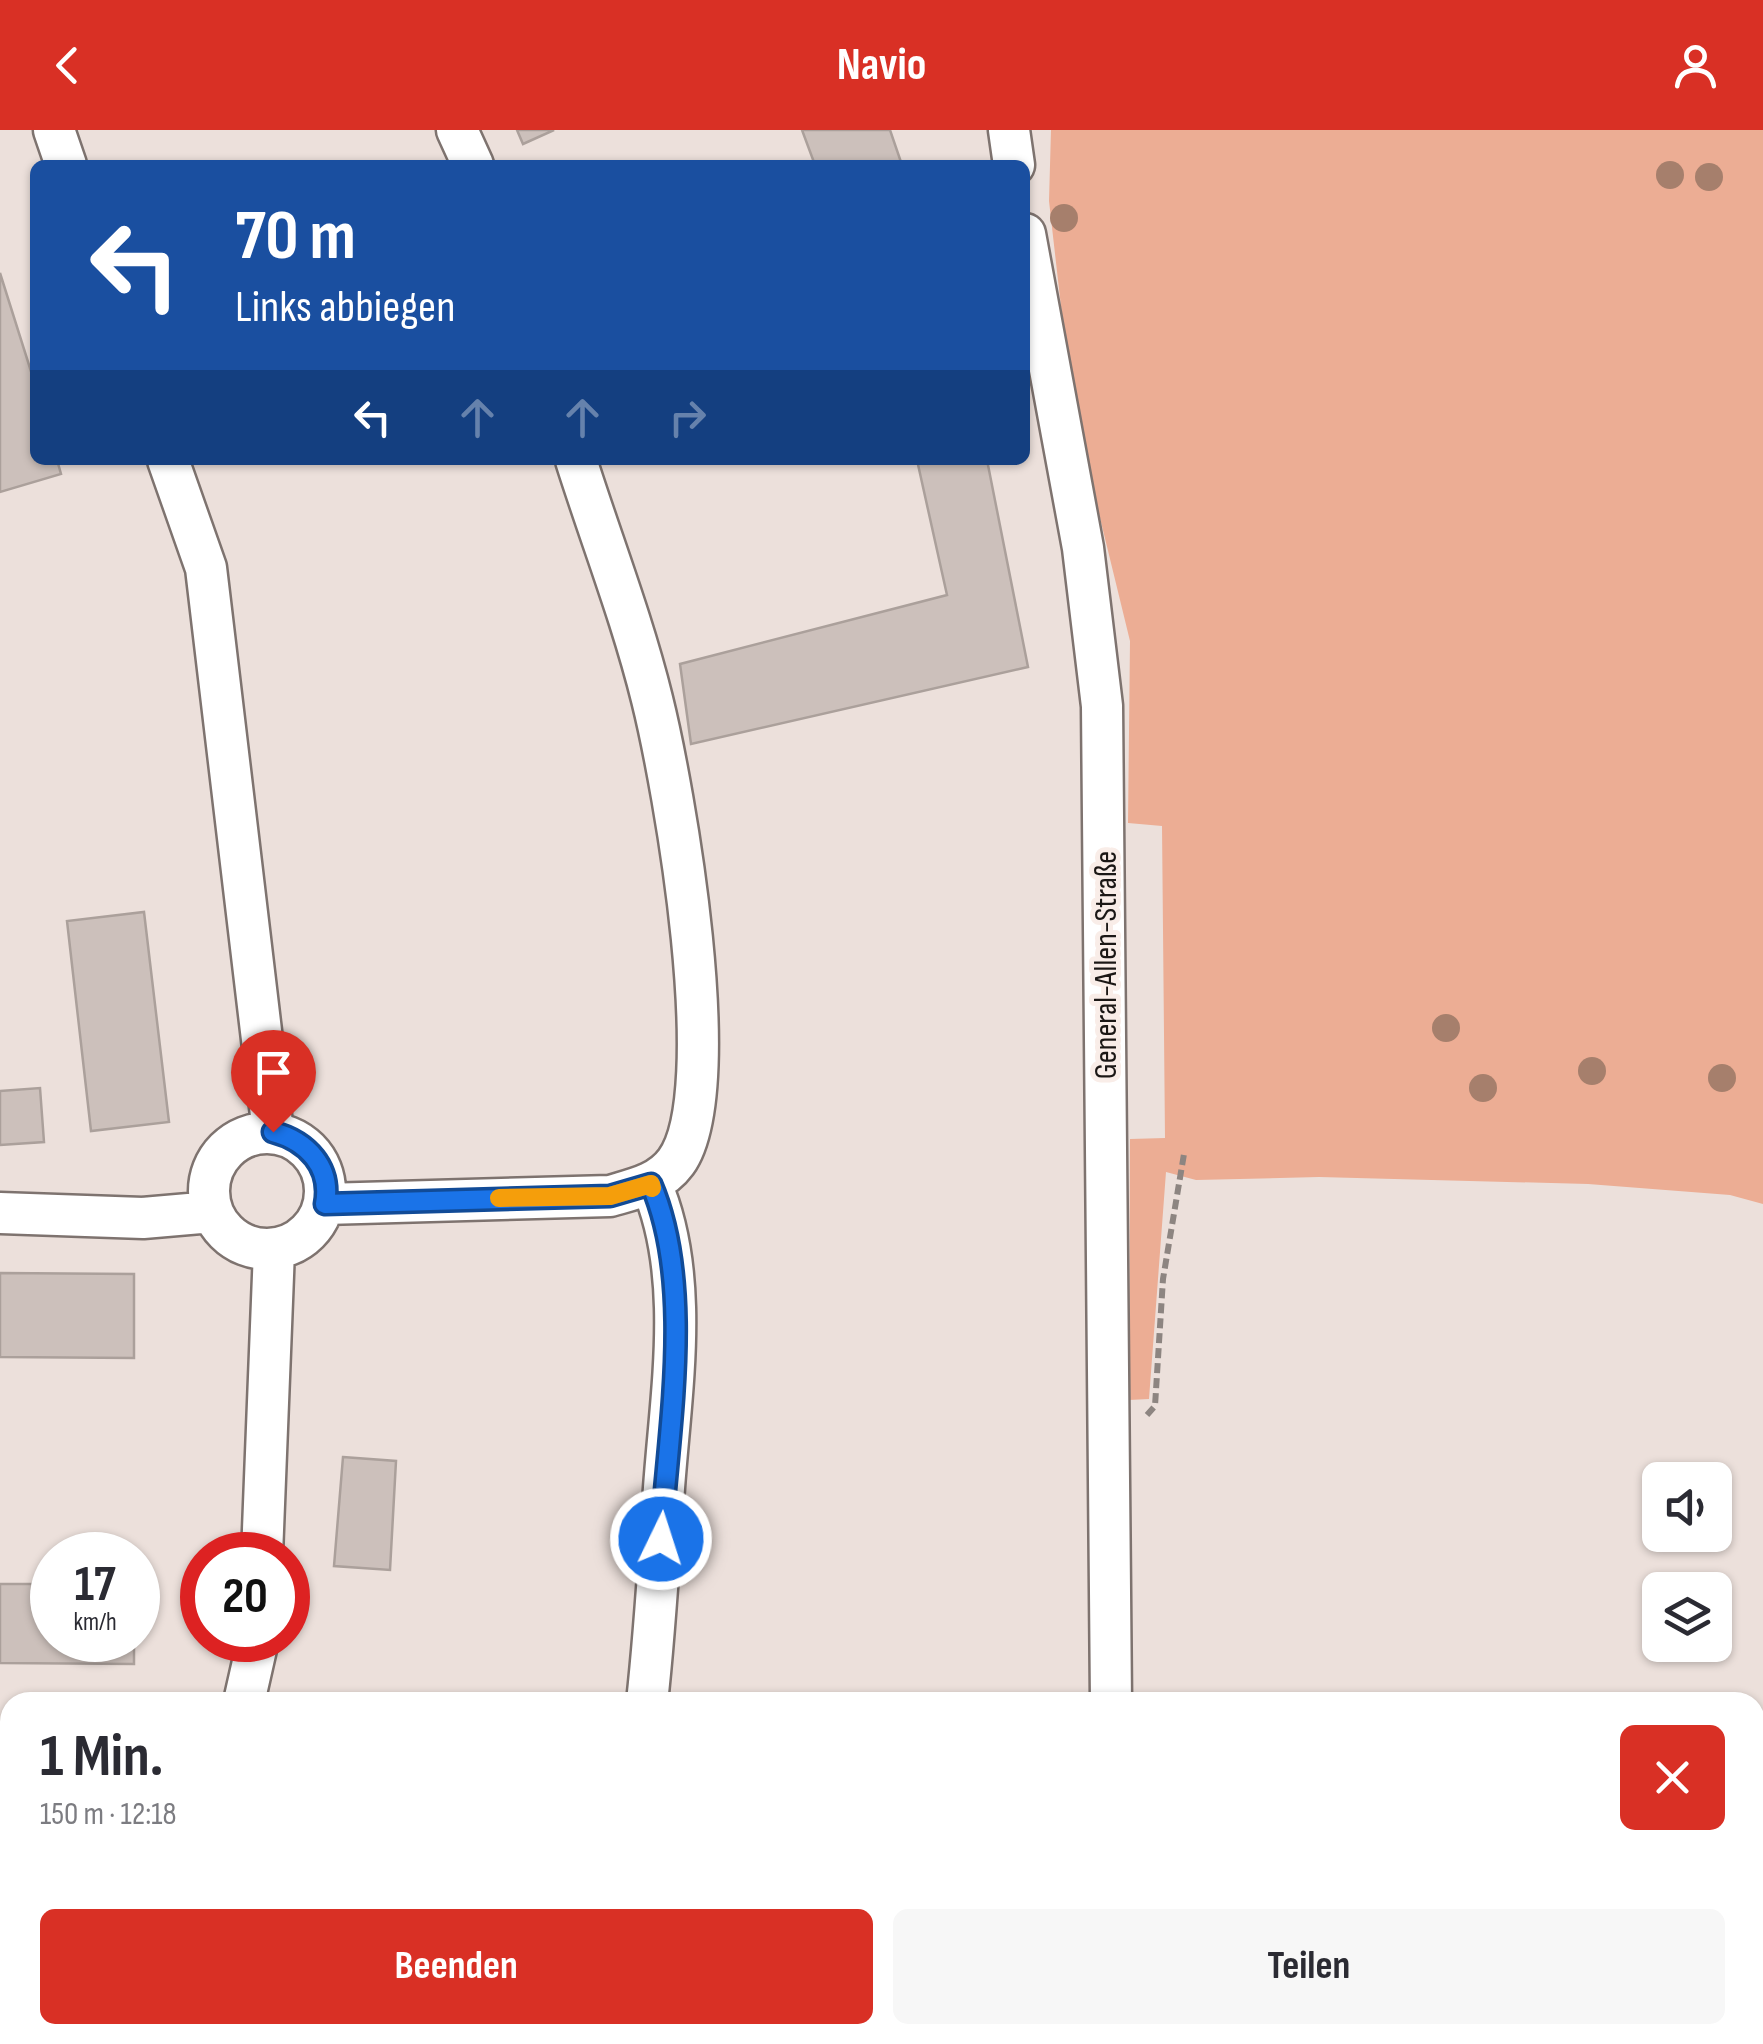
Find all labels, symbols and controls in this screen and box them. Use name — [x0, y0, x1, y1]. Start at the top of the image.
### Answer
icon: back — [40, 38, 95, 93]
text: Navio — [837, 38, 926, 93]
icon: person — [1668, 38, 1723, 93]
text: 70 m — [235, 195, 356, 279]
icon: left — [70, 200, 200, 330]
text: Links abbiegen — [235, 280, 455, 335]
icon: left — [345, 390, 400, 445]
icon: ahead — [450, 390, 505, 445]
icon: ahead — [555, 390, 610, 445]
icon: right — [660, 390, 715, 445]
street label: General-Allen-Straße — [1087, 851, 1126, 1079]
pin — [231, 1030, 316, 1133]
icon: arrive — [246, 1045, 301, 1100]
map controls — [1642, 1462, 1732, 1662]
button: sound — [1642, 1462, 1732, 1552]
position arrow — [609, 1487, 713, 1591]
speed limit sign: 20 — [180, 1532, 310, 1662]
text: 17 — [74, 1555, 116, 1615]
button: layers — [1642, 1572, 1732, 1662]
text: km/h — [73, 1607, 117, 1638]
text: 1 Min. — [40, 1721, 163, 1793]
button: close — [1620, 1725, 1725, 1830]
text: 150 m · 12:18 — [40, 1795, 176, 1834]
button: Beenden — [40, 1909, 873, 2024]
button: Teilen — [893, 1909, 1725, 2024]

